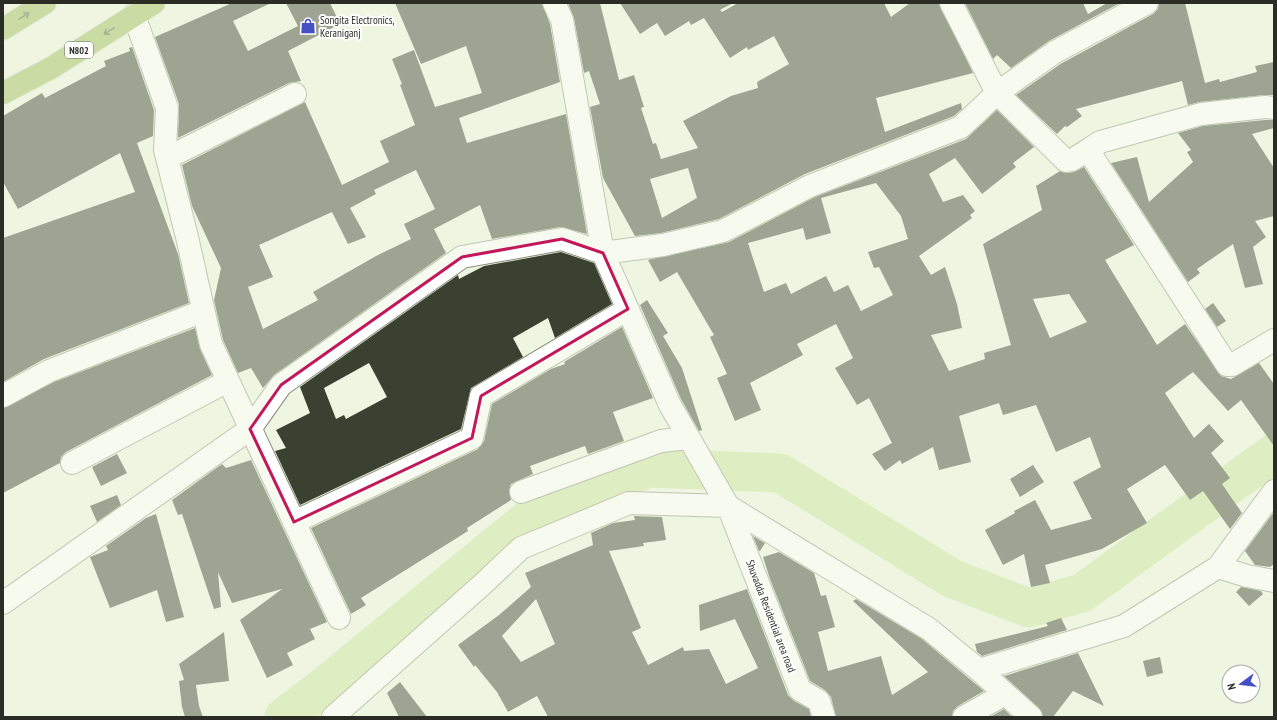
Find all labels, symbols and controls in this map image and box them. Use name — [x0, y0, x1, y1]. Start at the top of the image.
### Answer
one-way arrow — [18, 12, 29, 20]
place label: Songita Electronics, Keraniganj — [320, 13, 395, 40]
shop icon: Songita Electronics, Keraniganj — [299, 17, 317, 35]
one-way arrow — [103, 28, 115, 36]
road number: N802 — [65, 42, 93, 58]
street label: Shuvadda Residential area road — [743, 558, 799, 674]
north arrow — [1221, 664, 1261, 704]
text: N — [1224, 682, 1239, 691]

